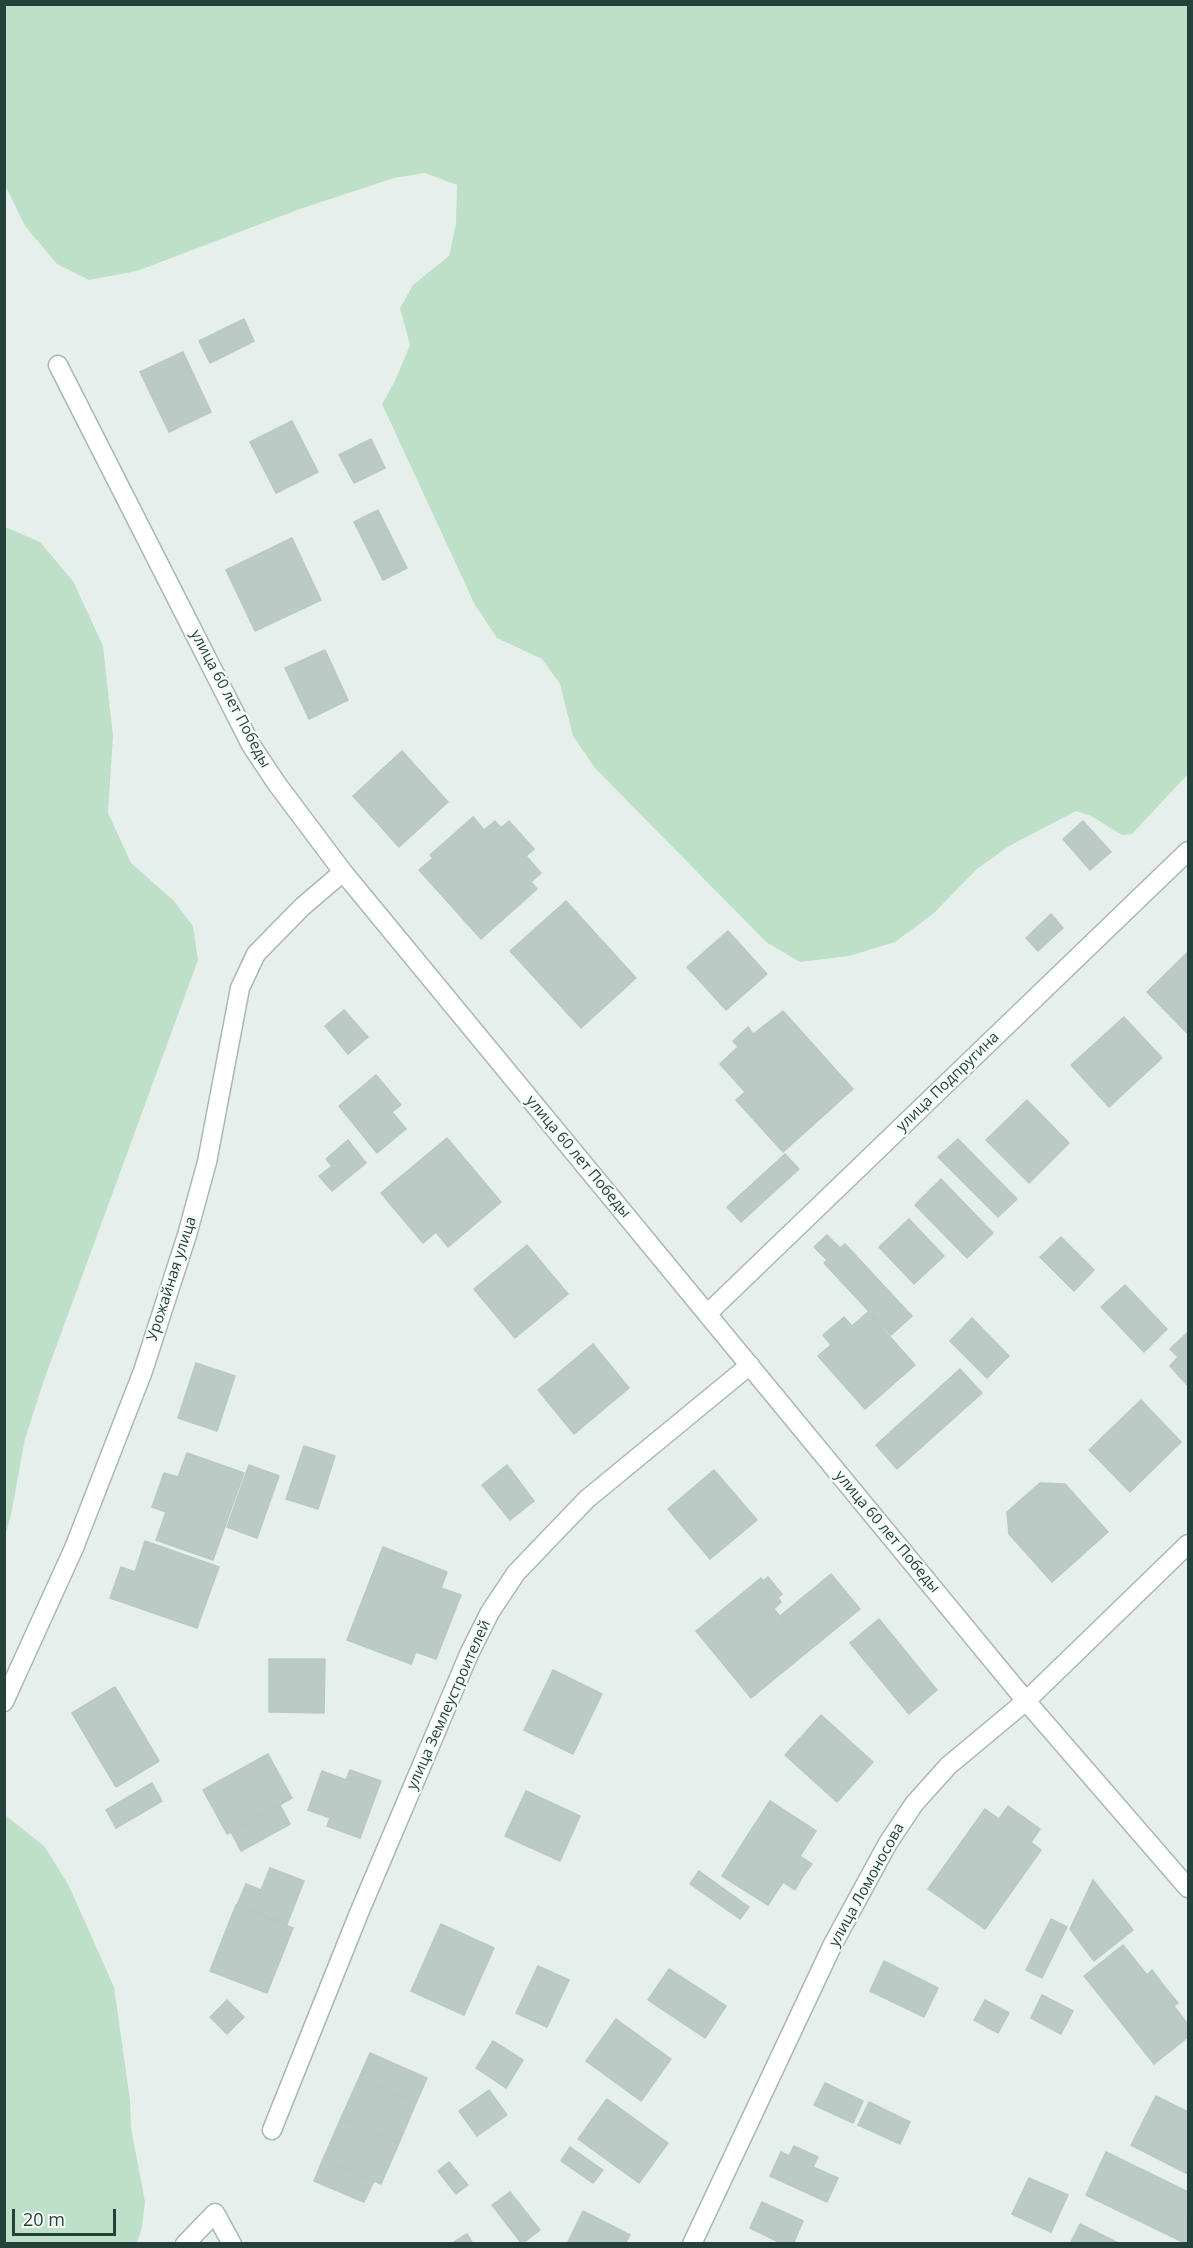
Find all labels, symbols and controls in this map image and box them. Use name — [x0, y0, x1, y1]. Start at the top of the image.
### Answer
street label: улица 60 лет Победы — [186, 627, 274, 771]
street label: улица Подпругина — [893, 1028, 1003, 1136]
street label: улица 60 лет Победы — [522, 1092, 634, 1222]
street label: Урожайная улица — [143, 1215, 201, 1343]
street label: улица 60 лет Победы — [831, 1467, 943, 1597]
street label: улица Землеустроителей — [403, 1617, 495, 1793]
street label: улица Ломоносова — [826, 1820, 908, 1950]
scale bar — [15, 2197, 118, 2235]
text: 20 m — [23, 2207, 65, 2231]

